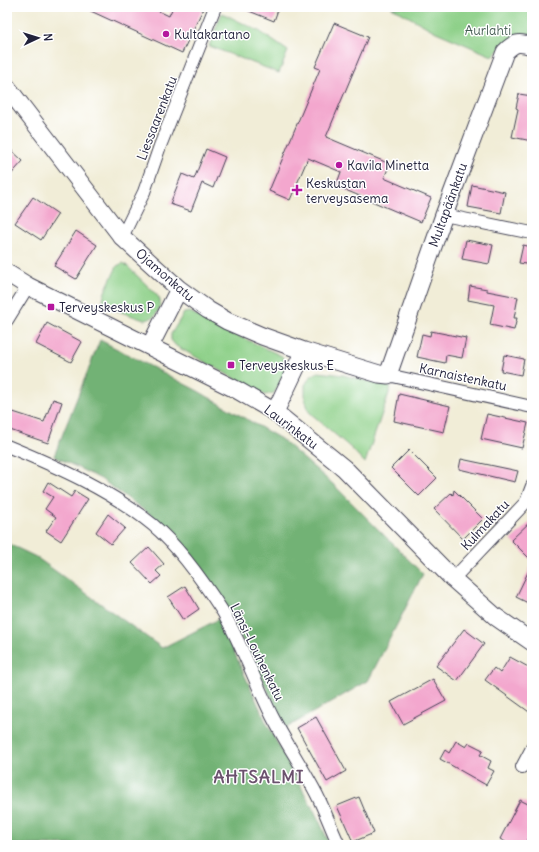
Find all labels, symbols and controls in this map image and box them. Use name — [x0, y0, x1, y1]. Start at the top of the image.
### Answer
north arrow — [18, 18, 58, 58]
park label: Aurlahti — [465, 22, 511, 39]
place label: Kultakartano — [174, 26, 250, 43]
marker: Kultakartano — [161, 29, 171, 39]
text: N — [41, 33, 55, 42]
street label: Liessaarenkatu — [133, 73, 181, 163]
place label: Kavila Minetta — [347, 157, 429, 174]
marker: Kavila Minetta — [334, 160, 344, 170]
street label: Multapäänkatu — [425, 160, 471, 249]
place label: Keskustan terveysasema — [306, 175, 388, 207]
marker: Keskustan terveysasema — [291, 184, 303, 196]
street label: Ojamonkatu — [132, 245, 198, 305]
place label: Terveyskeskus P — [59, 299, 154, 316]
marker: Terveyskeskus P — [46, 302, 56, 312]
place label: Terveyskeskus E — [239, 357, 334, 374]
street label: Karnaistenkatu — [418, 359, 509, 395]
marker: Terveyskeskus E — [226, 360, 236, 370]
street label: Laurinkatu — [260, 401, 322, 453]
street label: Kulmakatu — [457, 496, 513, 554]
street label: Länsi-Louhenkatu — [226, 601, 288, 704]
district label: AHTSALMI — [214, 766, 304, 788]

